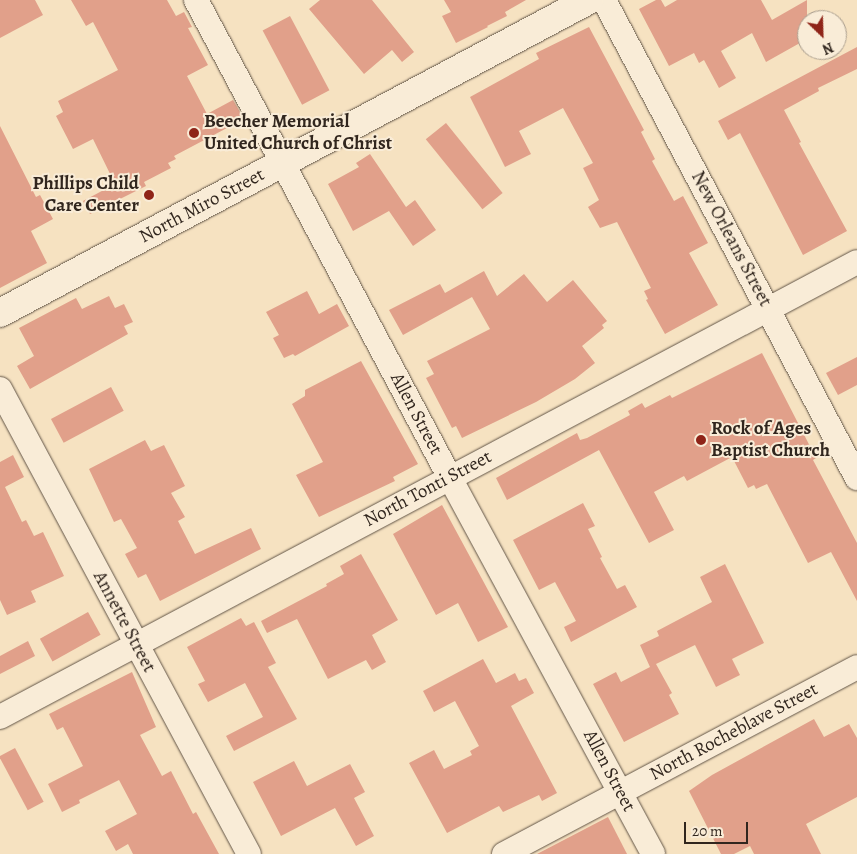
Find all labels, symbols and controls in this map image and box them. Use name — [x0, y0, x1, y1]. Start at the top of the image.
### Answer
north arrow — [797, 10, 847, 60]
text: N — [819, 37, 836, 59]
place label: Beecher Memorial United Church of Christ — [204, 111, 392, 155]
marker: Beecher Memorial United Church of Christ — [188, 127, 200, 139]
street label: North Miro Street — [136, 163, 268, 249]
street label: New Orleans Street — [686, 167, 776, 311]
place label: Phillips Child Care Center — [33, 173, 139, 217]
marker: Phillips Child Care Center — [143, 189, 155, 201]
street label: Allen Street — [385, 369, 447, 459]
place label: Rock of Ages Baptist Church — [711, 418, 830, 462]
marker: Rock of Ages Baptist Church — [695, 434, 707, 446]
street label: North Tonti Street — [360, 446, 496, 532]
street label: Annette Street — [88, 567, 160, 677]
street label: North Rocheblave Street — [646, 678, 822, 786]
street label: Allen Street — [578, 726, 640, 816]
scale bar — [687, 812, 751, 844]
text: 20 m — [692, 821, 723, 841]

